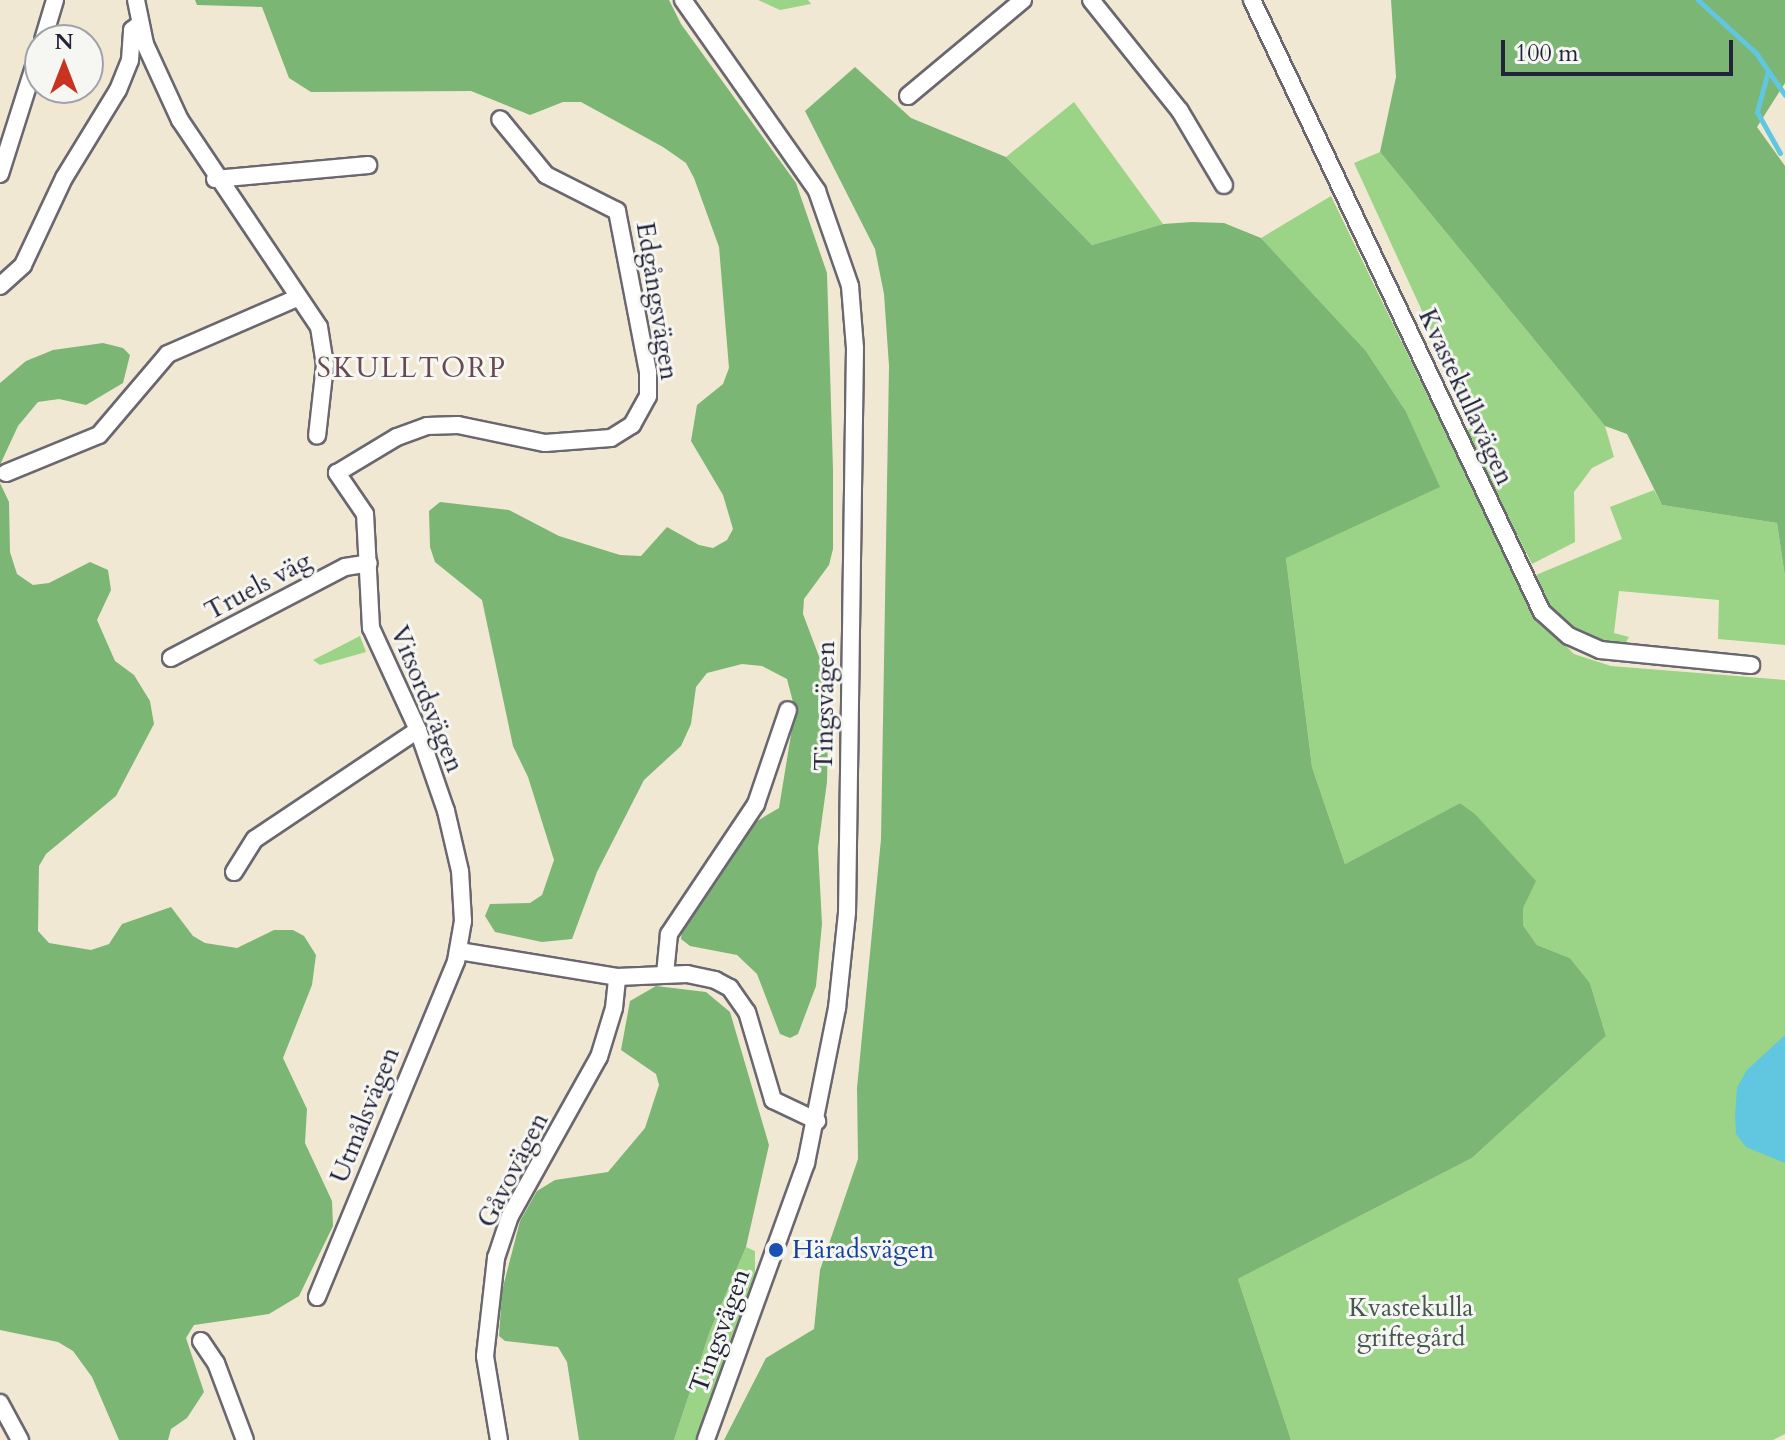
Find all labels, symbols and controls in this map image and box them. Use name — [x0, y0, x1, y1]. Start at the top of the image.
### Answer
north arrow — [24, 24, 104, 104]
scale bar — [1505, 24, 1737, 74]
text: N — [54, 27, 74, 57]
text: 100 m — [1515, 37, 1579, 70]
street label: Edgångsvägen — [629, 220, 685, 382]
street label: Kvastekullavägen — [1412, 304, 1520, 490]
district label: SKULLTORP — [317, 351, 507, 385]
street label: Truels väg — [199, 545, 317, 627]
street label: Vitsordsvägen — [383, 621, 471, 777]
street label: Tingsvägen — [808, 641, 842, 771]
street label: Utmålsvägen — [324, 1043, 406, 1187]
street label: Gåvovägen — [471, 1107, 555, 1233]
place label: Häradsvägen — [792, 1234, 934, 1266]
marker: Häradsvägen — [767, 1241, 785, 1259]
street label: Tingsvägen — [683, 1264, 757, 1398]
park label: Kvastekulla griftegård — [1348, 1292, 1474, 1354]

